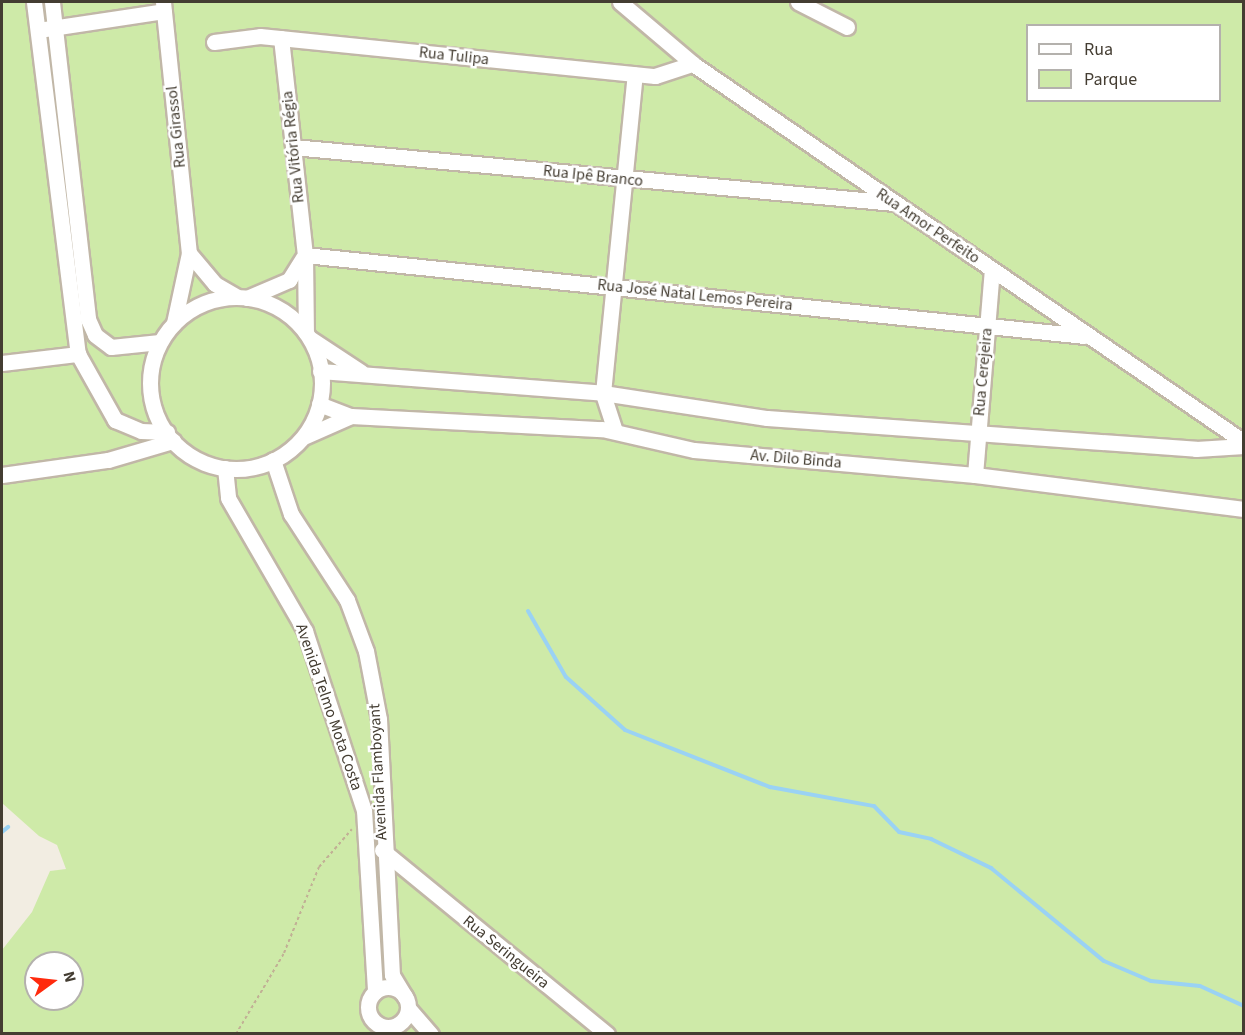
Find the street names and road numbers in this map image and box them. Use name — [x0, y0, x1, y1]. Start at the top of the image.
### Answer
street label: Rua Tulipa — [418, 43, 490, 69]
street label: Rua Girassol — [162, 85, 190, 169]
street label: Rua Vitória Régia — [278, 90, 308, 204]
street label: Rua Ipê Branco — [542, 161, 644, 191]
street label: Rua Amor Perfeito — [873, 184, 983, 268]
street label: Rua José Natal Lemos Pereira — [596, 275, 794, 315]
street label: Rua Cerejeira — [970, 327, 996, 417]
street label: Av. Dilo Binda — [750, 445, 842, 473]
street label: Avenida Telmo Mota Costa — [291, 621, 367, 793]
street label: Avenida Flamboyant — [365, 703, 391, 841]
street label: Rua Seringueira — [459, 911, 553, 993]

